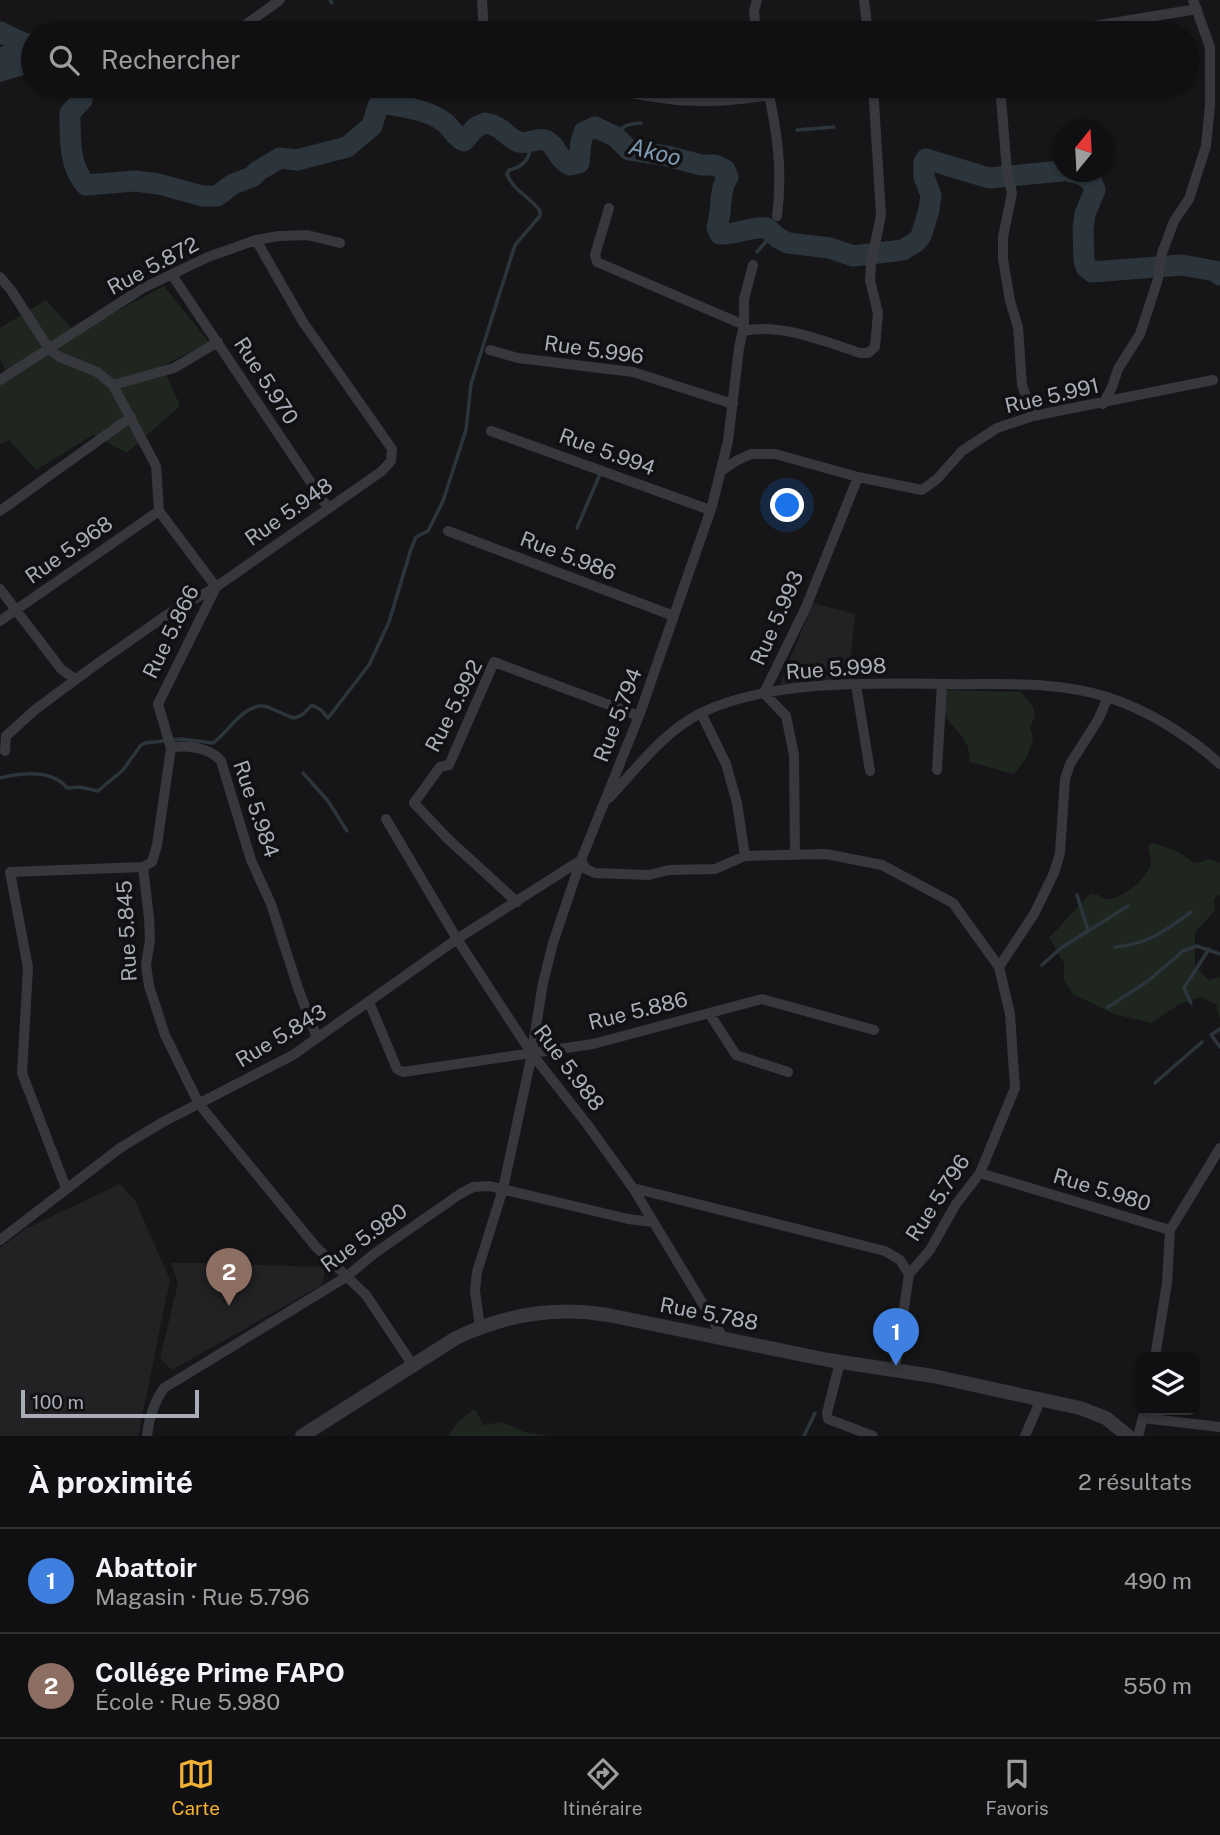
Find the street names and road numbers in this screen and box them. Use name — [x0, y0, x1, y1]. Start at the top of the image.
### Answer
street label: Rue 5.872 — [103, 231, 203, 300]
street label: Rue 5.996 — [543, 330, 645, 369]
street label: Rue 5.970 — [229, 332, 304, 429]
street label: Rue 5.991 — [1002, 373, 1101, 418]
street label: Rue 5.994 — [556, 423, 659, 480]
street label: Rue 5.948 — [240, 472, 337, 551]
street label: Rue 5.968 — [20, 510, 117, 589]
street label: Rue 5.986 — [517, 526, 620, 585]
street label: Rue 5.993 — [745, 567, 808, 669]
street label: Rue 5.866 — [137, 581, 204, 683]
street label: Rue 5.998 — [785, 653, 887, 684]
street label: Rue 5.992 — [420, 656, 487, 756]
street label: Rue 5.794 — [588, 664, 647, 765]
street label: Rue 5.984 — [228, 757, 285, 861]
street label: Rue 5.845 — [111, 880, 142, 982]
street label: Rue 5.886 — [586, 986, 690, 1035]
street label: Rue 5.843 — [231, 999, 331, 1072]
street label: Rue 5.988 — [529, 1020, 610, 1116]
street label: Rue 5.796 — [900, 1150, 975, 1246]
street label: Rue 5.980 — [1050, 1163, 1154, 1216]
street label: Rue 5.980 — [316, 1198, 412, 1277]
street label: Rue 5.788 — [658, 1292, 760, 1335]

